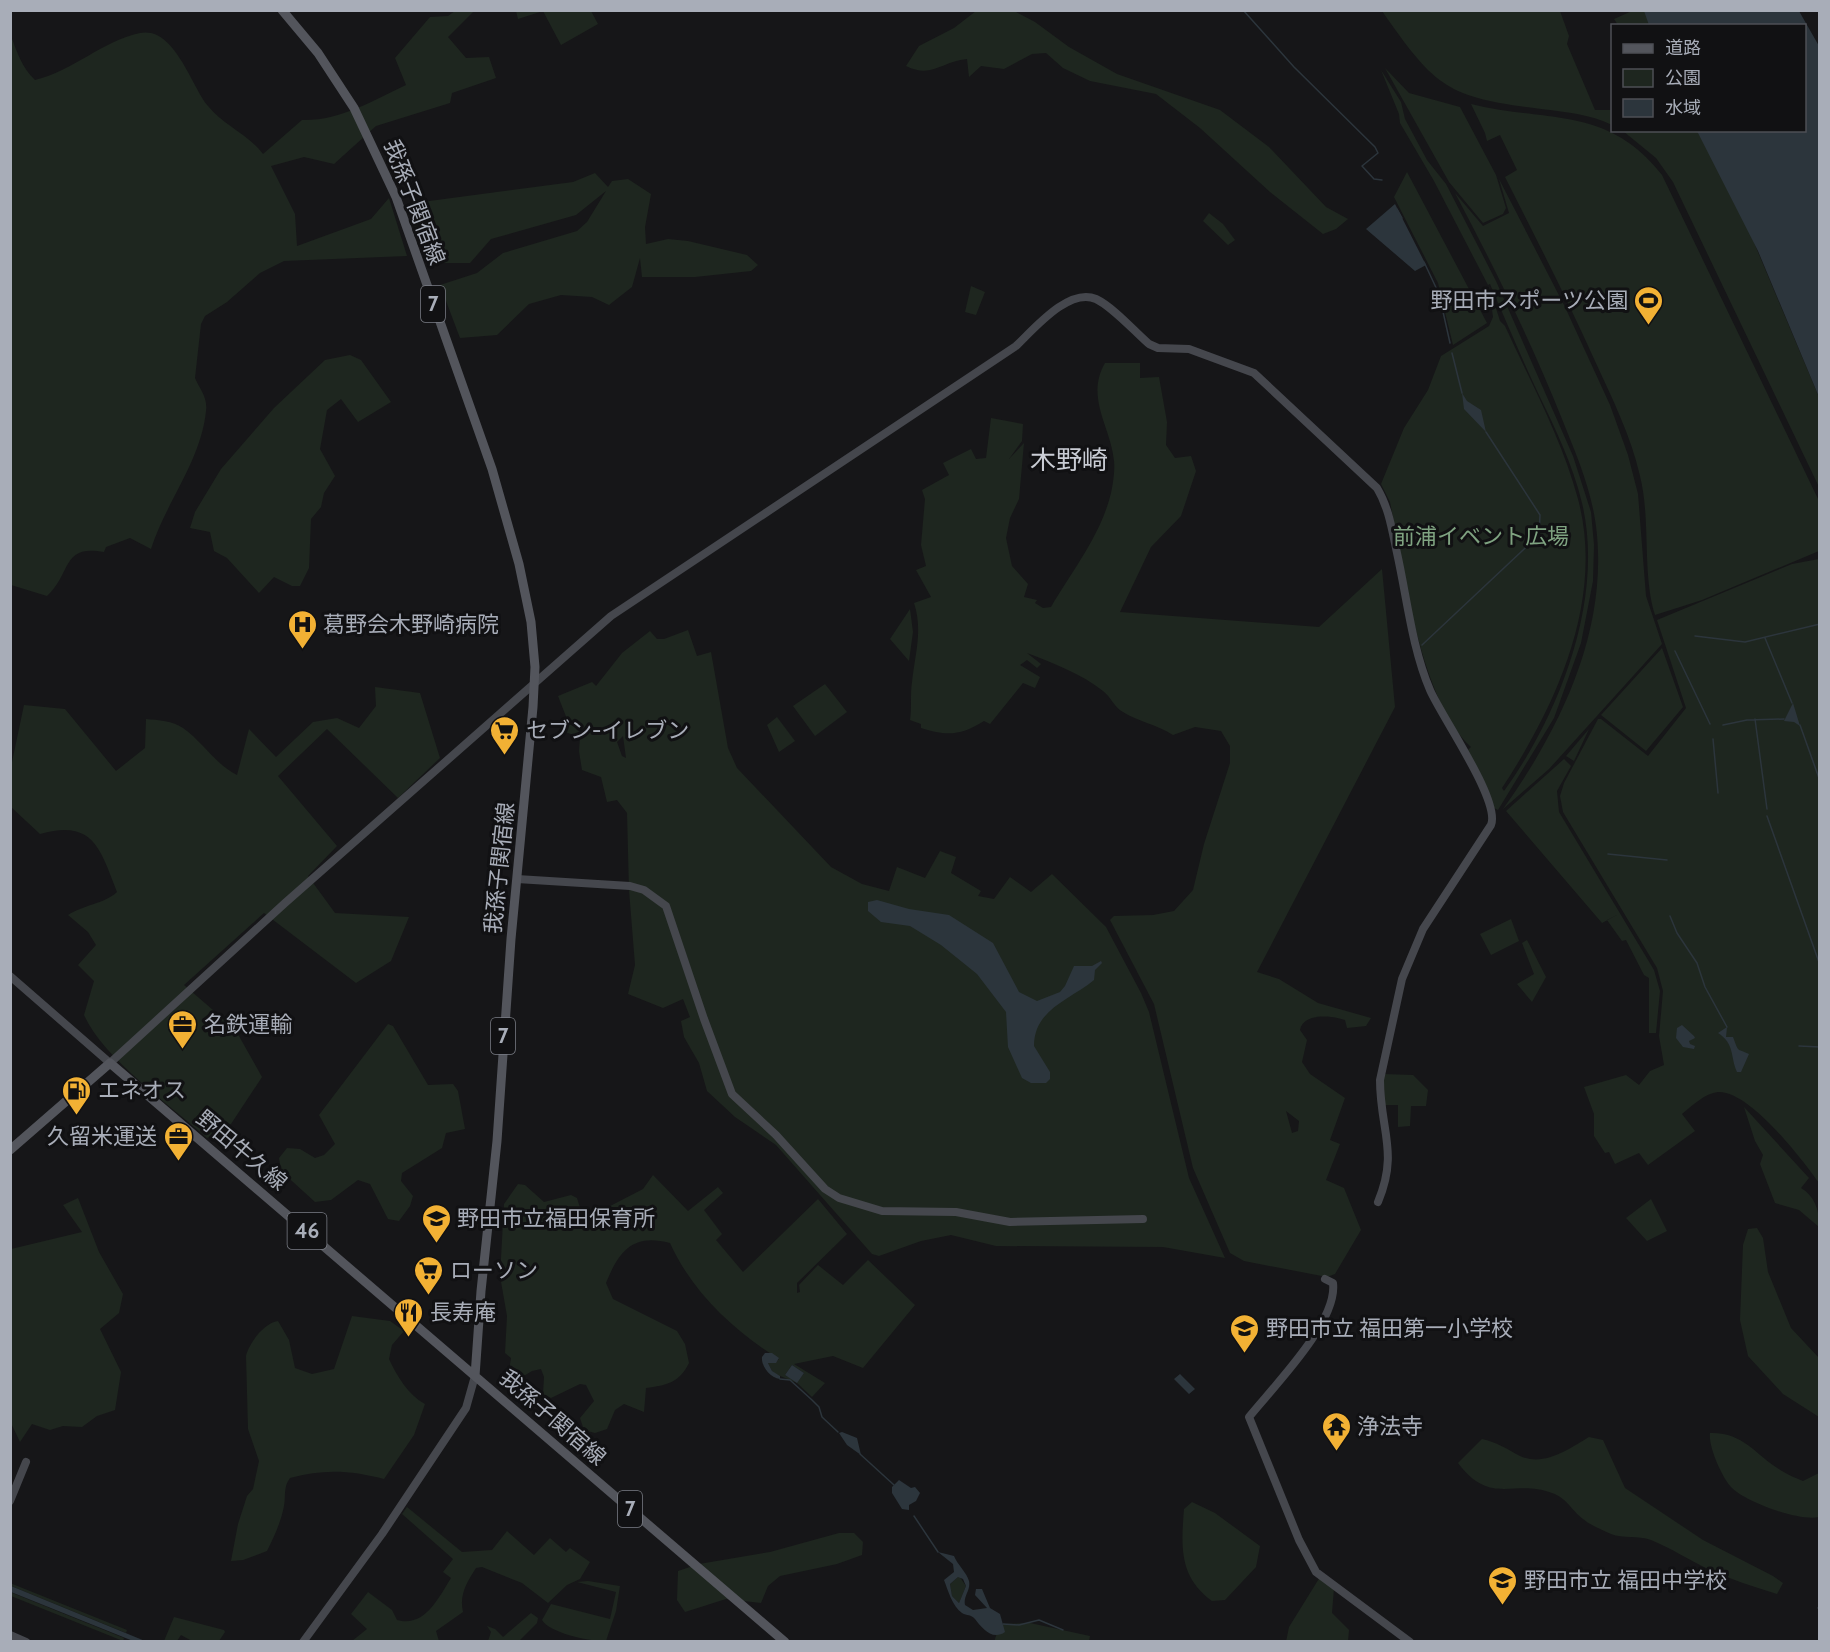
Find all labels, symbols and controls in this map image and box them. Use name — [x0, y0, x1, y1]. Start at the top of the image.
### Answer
legend — [1611, 24, 1806, 132]
text: 道路 — [1665, 37, 1701, 59]
text: 公園 — [1665, 67, 1701, 89]
text: 水域 — [1665, 97, 1701, 119]
street label: 我孫子関宿線 — [378, 136, 451, 269]
sports icon: 野田市スポーツ公園 — [1633, 284, 1665, 326]
road number: 7 — [421, 286, 445, 322]
place label: 野田市スポーツ公園 — [1430, 287, 1628, 314]
district label: 木野崎 — [1030, 444, 1108, 476]
park label: 前浦イベント広場 — [1393, 523, 1569, 550]
hospital icon: 葛野会木野崎病院 — [286, 608, 318, 650]
place label: 葛野会木野崎病院 — [323, 611, 499, 638]
supermarket icon: セブン-イレブン — [489, 714, 521, 756]
place label: セブン-イレブン — [526, 717, 689, 744]
street label: 我孫子関宿線 — [479, 801, 520, 935]
office icon: 名鉄運輸 — [167, 1008, 199, 1050]
place label: 名鉄運輸 — [204, 1011, 292, 1038]
road number: 7 — [491, 1018, 515, 1054]
fuel station icon: エネオス — [61, 1074, 93, 1116]
place label: エネオス — [98, 1077, 186, 1104]
street label: 野田牛久線 — [191, 1105, 292, 1196]
office icon: 久留米運送 — [162, 1120, 194, 1162]
place label: 久留米運送 — [47, 1123, 157, 1150]
school or university icon: 野田市立福田保育所 — [420, 1202, 452, 1244]
place label: 野田市立福田保育所 — [457, 1205, 655, 1232]
road number: 46 — [288, 1213, 326, 1249]
supermarket icon: ローソン — [413, 1254, 445, 1296]
place label: ローソン — [450, 1257, 538, 1284]
restaurant icon: 長寿庵 — [393, 1296, 425, 1338]
place label: 長寿庵 — [430, 1299, 496, 1326]
school or university icon: 野田市立 福田第一小学校 — [1229, 1312, 1261, 1354]
place label: 野田市立 福田第一小学校 — [1266, 1315, 1513, 1342]
street label: 我孫子関宿線 — [494, 1364, 611, 1471]
temple icon: 浄法寺 — [1320, 1410, 1352, 1452]
place label: 浄法寺 — [1357, 1413, 1423, 1440]
road number: 7 — [618, 1491, 642, 1527]
school or university icon: 野田市立 福田中学校 — [1487, 1564, 1519, 1606]
place label: 野田市立 福田中学校 — [1524, 1567, 1727, 1594]

